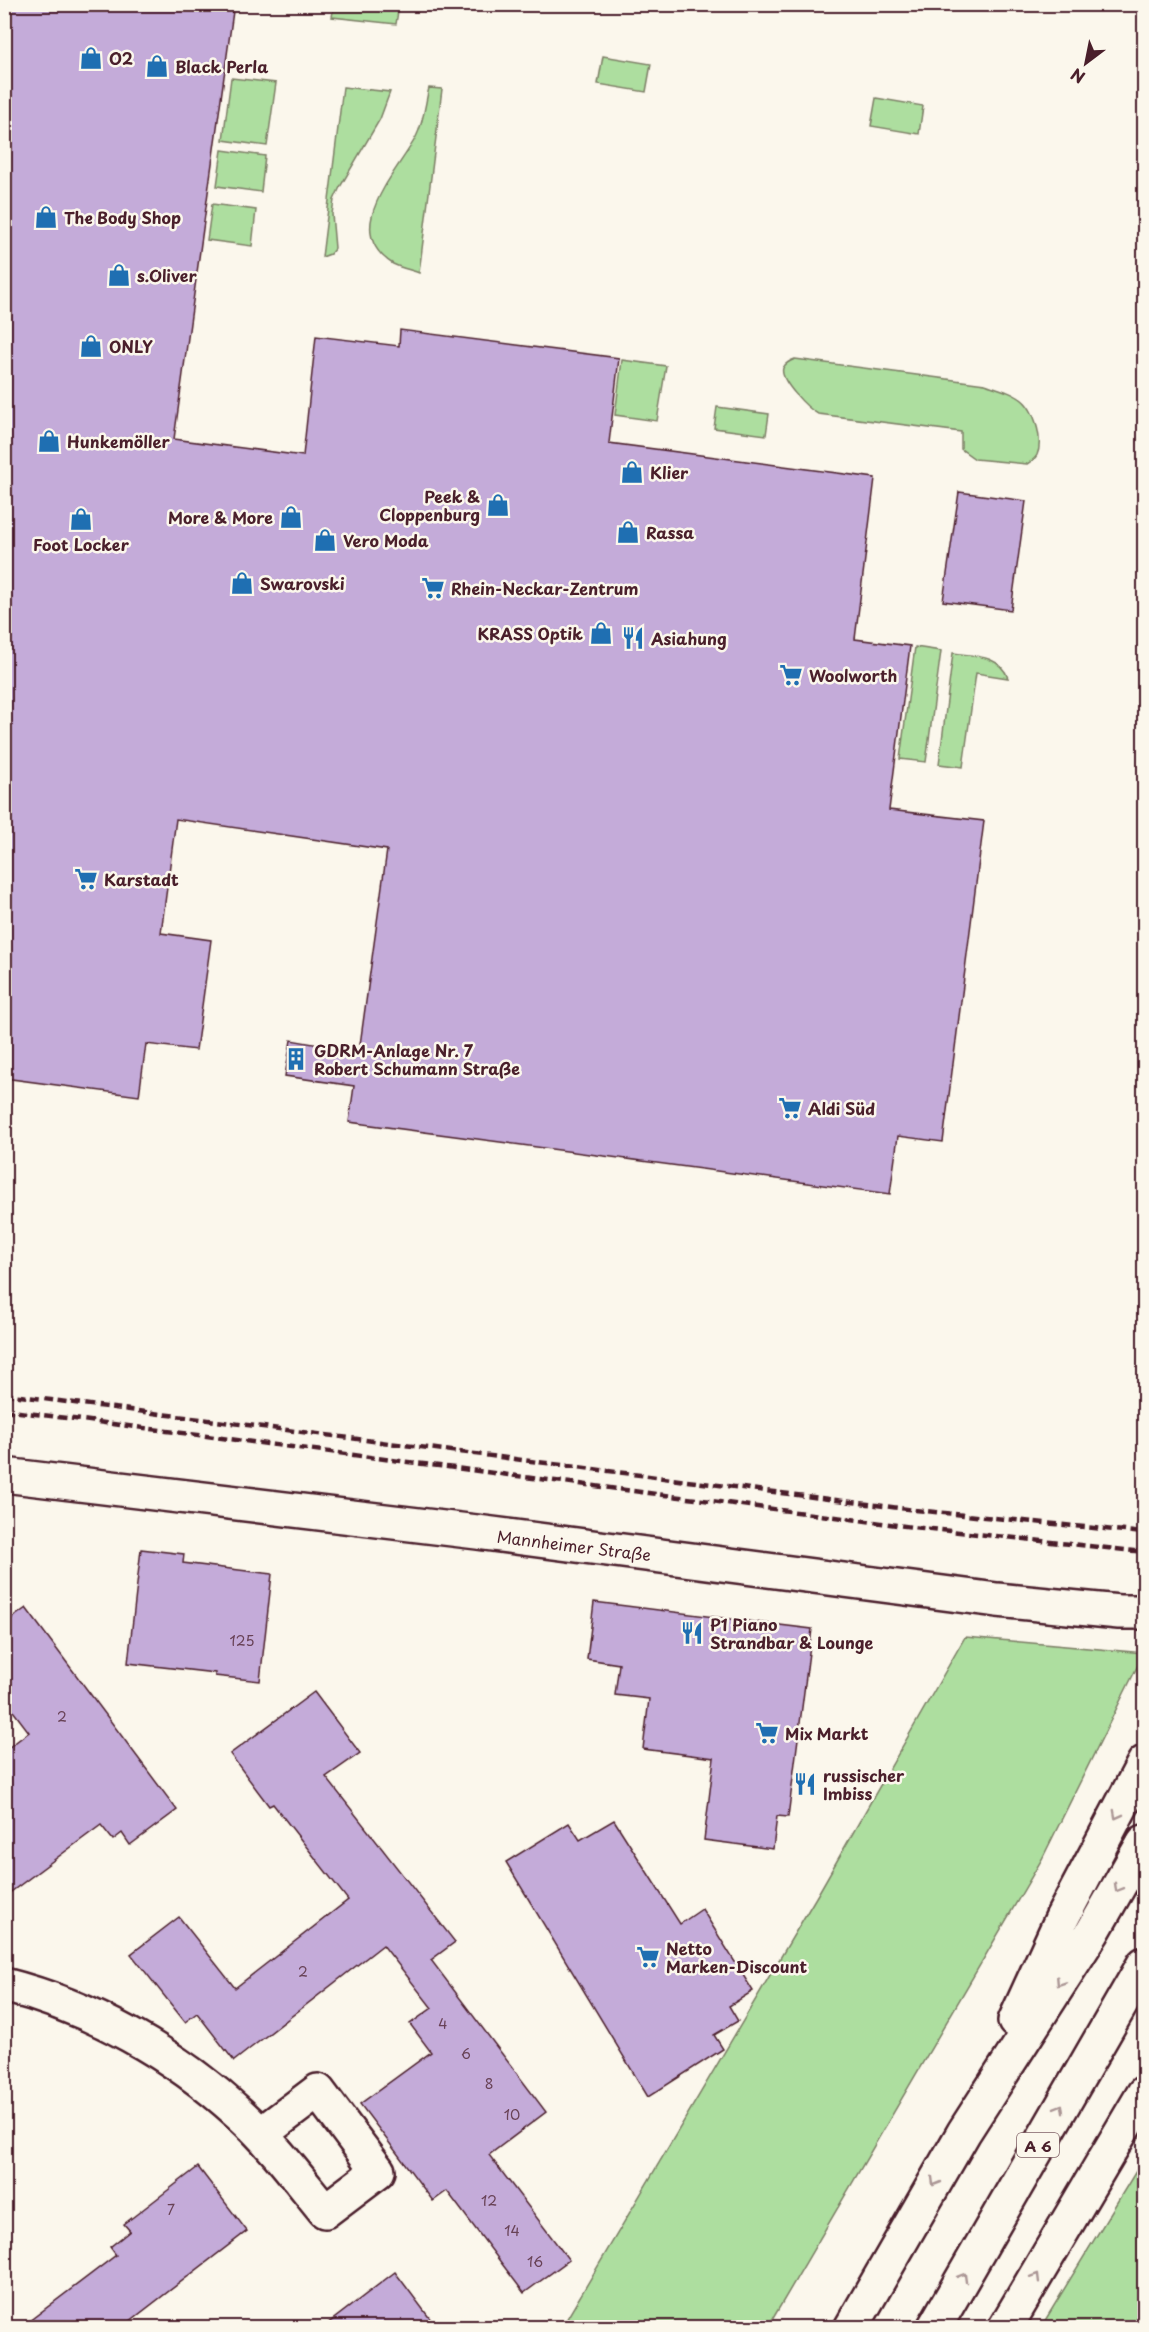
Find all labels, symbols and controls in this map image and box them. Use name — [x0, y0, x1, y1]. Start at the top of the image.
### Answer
north arrow — [1056, 33, 1116, 93]
shop icon: O2 — [78, 45, 104, 71]
place label: O2 — [109, 46, 133, 70]
shop icon: Black Perla — [144, 53, 170, 79]
place label: Black Perla — [175, 54, 268, 78]
text: N — [1066, 63, 1089, 90]
shop icon: The Body Shop — [33, 204, 59, 230]
place label: The Body Shop — [64, 205, 181, 229]
shop icon: s.Oliver — [106, 262, 132, 288]
place label: s.Oliver — [137, 263, 197, 287]
shop icon: ONLY — [78, 333, 104, 359]
place label: ONLY — [109, 334, 153, 358]
shop icon: Hunkemöller — [36, 428, 62, 454]
place label: Hunkemöller — [67, 429, 171, 453]
shop icon: Klier — [619, 459, 645, 485]
place label: Klier — [650, 460, 689, 484]
place label: Peek & Cloppenburg — [379, 484, 480, 526]
shop icon: Peek & Cloppenburg — [485, 492, 511, 518]
shop icon: More & More — [278, 504, 304, 530]
place label: More & More — [168, 505, 273, 529]
shop icon: Foot Locker — [68, 506, 94, 532]
shop icon: Rassa — [615, 519, 641, 545]
place label: Rassa — [646, 520, 694, 544]
shop icon: Vero Moda — [312, 527, 338, 553]
place label: Vero Moda — [343, 528, 429, 552]
place label: Foot Locker — [33, 532, 129, 556]
shop icon: Swarovski — [229, 570, 255, 596]
place label: Swarovski — [260, 571, 345, 595]
supermarket icon: Rhein-Neckar-Zentrum — [420, 575, 446, 601]
place label: Rhein-Neckar-Zentrum — [451, 576, 639, 600]
shop icon: KRASS Optik — [588, 620, 614, 646]
place label: KRASS Optik — [477, 621, 583, 645]
restaurant icon: Asiahung — [620, 625, 646, 651]
place label: Asiahung — [650, 626, 727, 650]
supermarket icon: Woolworth — [778, 662, 804, 688]
place label: Woolworth — [809, 663, 897, 687]
supermarket icon: Karstadt — [73, 866, 99, 892]
place label: Karstadt — [104, 867, 179, 891]
place label: GDRM-Anlage Nr. 7 Robert Schumann Straße — [314, 1038, 520, 1080]
building icon: GDRM-Anlage Nr. 7 Robert Schumann Straße — [283, 1046, 309, 1072]
supermarket icon: Aldi Süd — [777, 1095, 803, 1121]
place label: Aldi Süd — [808, 1096, 875, 1120]
street label: Mannheimer Straße — [496, 1524, 652, 1566]
place label: P1 Piano Strandbar & Lounge — [710, 1612, 873, 1654]
restaurant icon: P1 Piano Strandbar & Lounge — [679, 1620, 705, 1646]
house number: 125 — [230, 1630, 254, 1651]
house number: 2 — [57, 1706, 67, 1727]
supermarket icon: Mix Markt — [754, 1720, 780, 1746]
place label: Mix Markt — [785, 1721, 869, 1745]
place label: russischer Imbiss — [823, 1763, 905, 1805]
restaurant icon: russischer Imbiss — [792, 1771, 818, 1797]
one-way arrow — [1113, 1809, 1124, 1819]
one-way arrow — [1114, 1881, 1125, 1892]
place label: Netto Marken-Discount — [666, 1936, 807, 1978]
supermarket icon: Netto Marken-Discount — [635, 1944, 661, 1970]
house number: 2 — [298, 1961, 308, 1982]
one-way arrow — [1056, 1975, 1067, 1986]
house number: 4 — [438, 2013, 448, 2034]
house number: 6 — [461, 2043, 471, 2064]
house number: 8 — [485, 2073, 493, 2094]
house number: 10 — [504, 2104, 520, 2125]
one-way arrow — [1053, 2104, 1064, 2114]
road number: A 6 — [1017, 2133, 1059, 2157]
one-way arrow — [930, 2176, 942, 2186]
house number: 12 — [481, 2190, 497, 2211]
house number: 7 — [167, 2199, 175, 2220]
house number: 14 — [504, 2220, 520, 2241]
house number: 16 — [527, 2251, 543, 2272]
one-way arrow — [956, 2273, 967, 2283]
one-way arrow — [1028, 2273, 1040, 2284]

